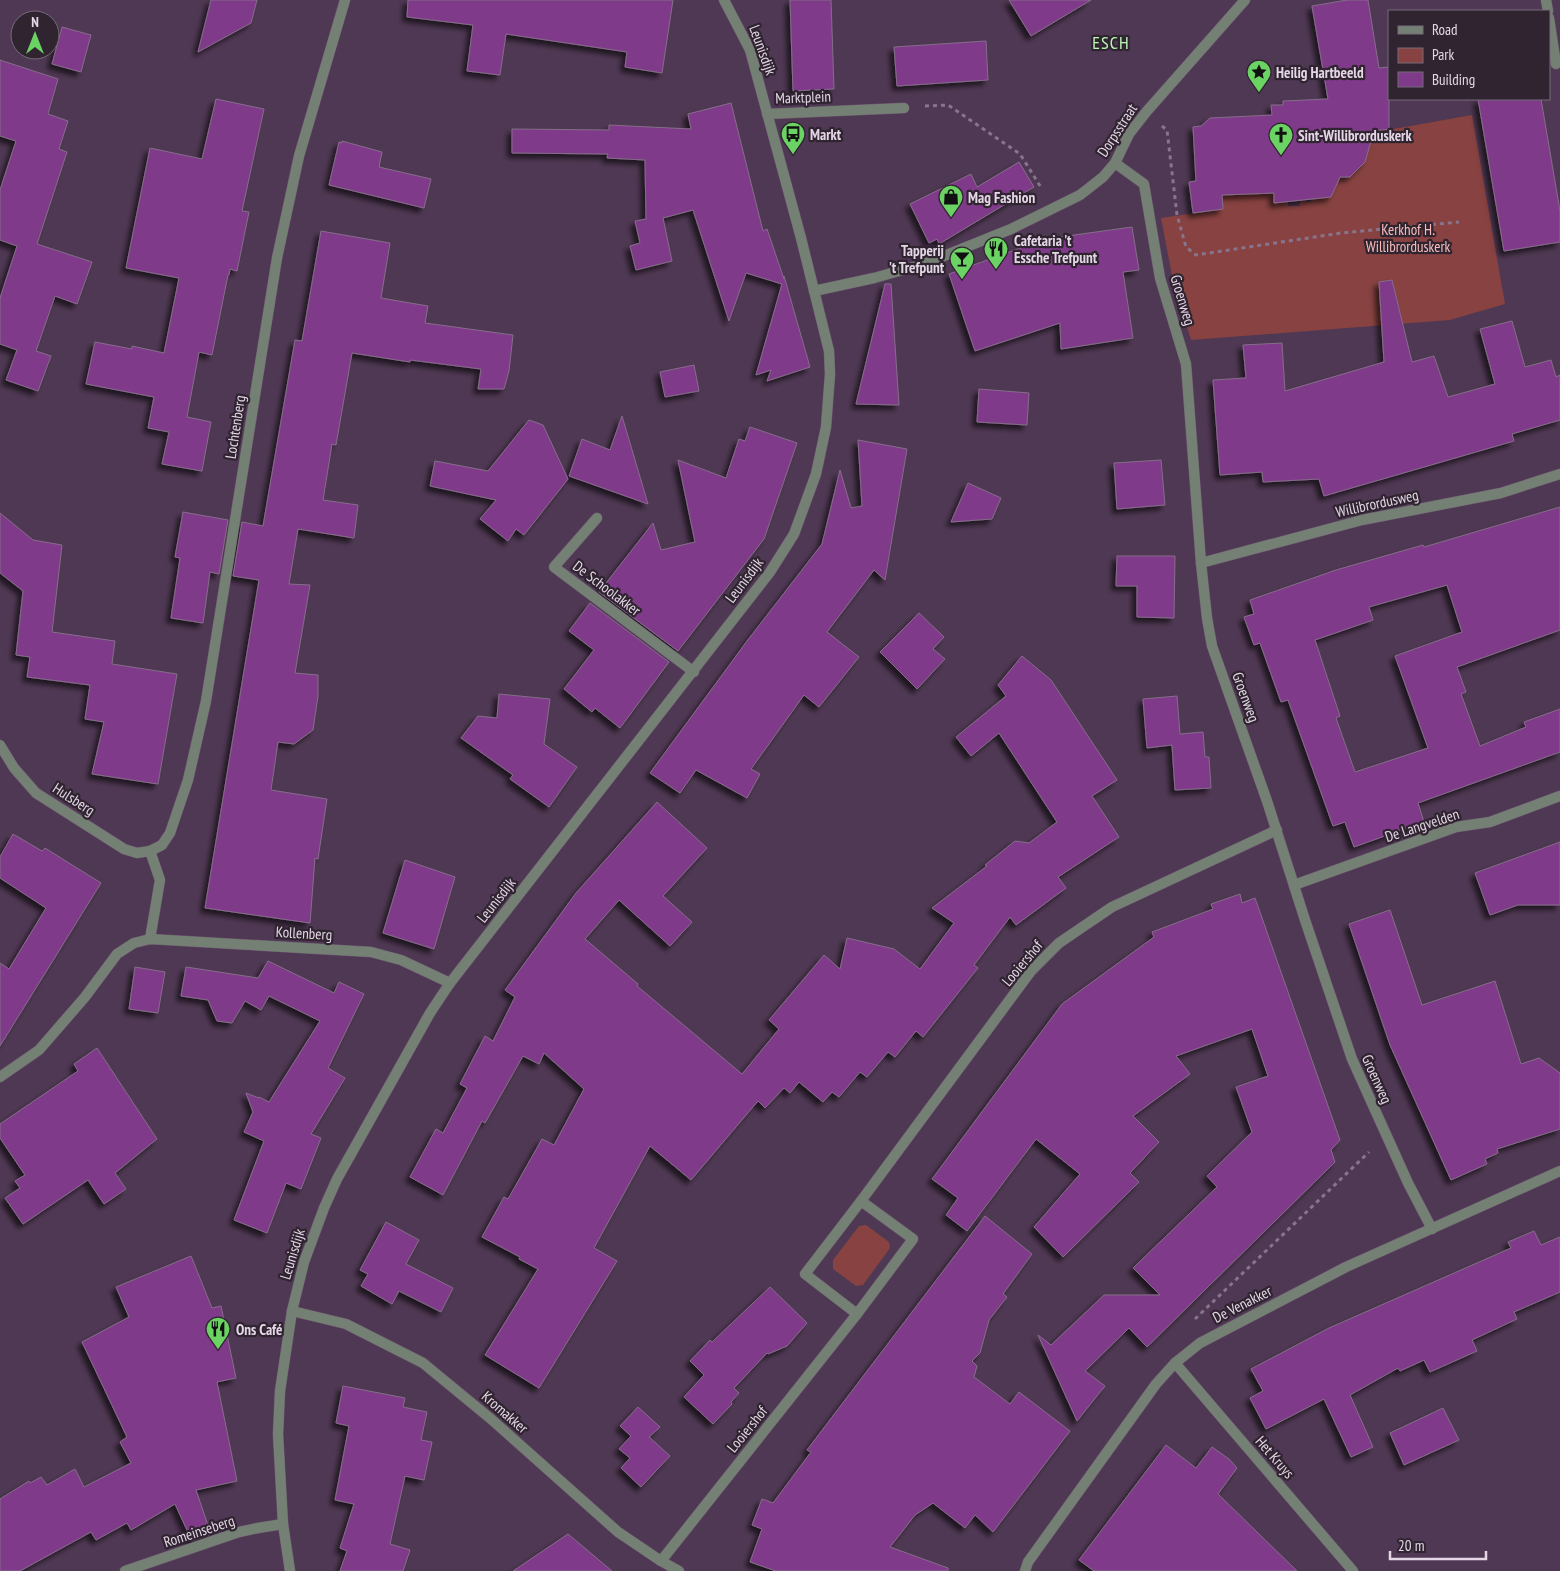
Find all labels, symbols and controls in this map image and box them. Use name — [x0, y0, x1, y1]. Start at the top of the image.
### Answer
north arrow — [10, 10, 60, 60]
legend — [1388, 10, 1550, 100]
text: N — [31, 13, 39, 31]
text: Road — [1432, 20, 1458, 39]
street label: Leunisdijk — [745, 22, 781, 78]
district label: ESCH — [1092, 31, 1130, 54]
text: Park — [1432, 45, 1454, 64]
place icon: Heilig Hartbeeld — [1246, 59, 1272, 93]
place label: Heilig Hartbeeld — [1276, 63, 1364, 82]
text: Building — [1432, 70, 1475, 89]
street label: Marktplein — [775, 87, 831, 107]
street label: Dorpsstraat — [1093, 100, 1141, 160]
bus stop icon: Markt — [780, 121, 806, 155]
church icon: Sint-Willibrorduskerk — [1268, 122, 1294, 156]
place label: Markt — [810, 125, 842, 144]
place label: Sint-Willibrorduskerk — [1298, 126, 1412, 145]
shop icon: Mag Fashion — [938, 184, 964, 218]
place label: Mag Fashion — [968, 188, 1035, 207]
park label: Kerkhof H. Willibrorduskerk — [1366, 220, 1451, 256]
place label: Cafetaria 't Essche Trefpunt — [1014, 231, 1098, 267]
restaurant icon: Cafetaria 't Essche Trefpunt — [983, 236, 1009, 270]
place label: Tapperij 't Trefpunt — [889, 241, 945, 277]
bar icon: Tapperij 't Trefpunt — [949, 246, 975, 280]
street label: Groenweg — [1166, 272, 1200, 328]
street label: Lochtenberg — [221, 394, 249, 460]
street label: Willibrordusweg — [1334, 485, 1420, 521]
street label: Leunisdijk — [721, 553, 767, 606]
street label: De Schoolakker — [569, 556, 645, 620]
street label: Groenweg — [1228, 669, 1264, 725]
street label: Hulsberg — [49, 778, 99, 820]
street label: De Langvelden — [1382, 804, 1462, 846]
street label: Leunisdijk — [473, 874, 520, 926]
street label: Kollenberg — [275, 922, 333, 944]
street label: Looiershof — [997, 935, 1047, 990]
street label: Groenweg — [1358, 1051, 1396, 1107]
street label: Leunisdijk — [275, 1226, 309, 1282]
street label: De Venakker — [1209, 1281, 1275, 1327]
restaurant icon: Ons Café — [205, 1316, 231, 1350]
place label: Ons Café — [236, 1320, 283, 1339]
street label: Kromakker — [478, 1387, 533, 1438]
street label: Looiershof — [723, 1401, 772, 1456]
street label: Het Kruys — [1251, 1432, 1299, 1482]
street label: Romeinseberg — [161, 1511, 237, 1551]
scale bar — [1390, 1528, 1486, 1560]
text: 20 m — [1398, 1536, 1424, 1555]

